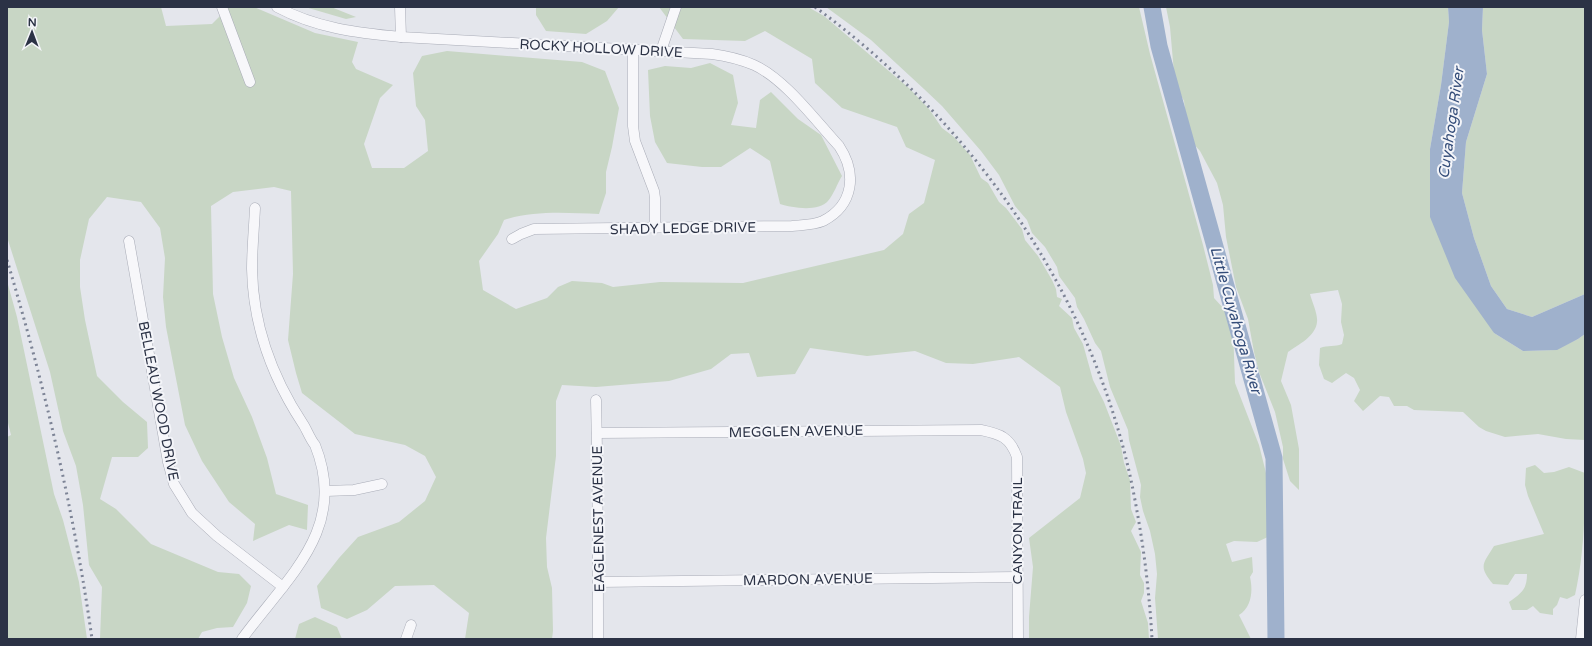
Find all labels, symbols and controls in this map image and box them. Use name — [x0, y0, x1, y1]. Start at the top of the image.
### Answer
north arrow — [12, 12, 52, 52]
text: N — [28, 16, 37, 29]
street label: ROCKY HOLLOW DRIVE — [519, 36, 683, 61]
water label: Cuyahoga River — [1434, 64, 1468, 180]
street label: SHADY LEDGE DRIVE — [610, 219, 756, 238]
water label: Little Cuyahoga River — [1206, 244, 1266, 398]
street label: BELLEAU WOOD DRIVE — [135, 320, 182, 482]
street label: MEGGLEN AVENUE — [729, 422, 864, 441]
street label: EAGLENEST AVENUE — [589, 446, 608, 592]
street label: CANYON TRAIL — [1009, 477, 1026, 585]
street label: MARDON AVENUE — [743, 570, 873, 589]

